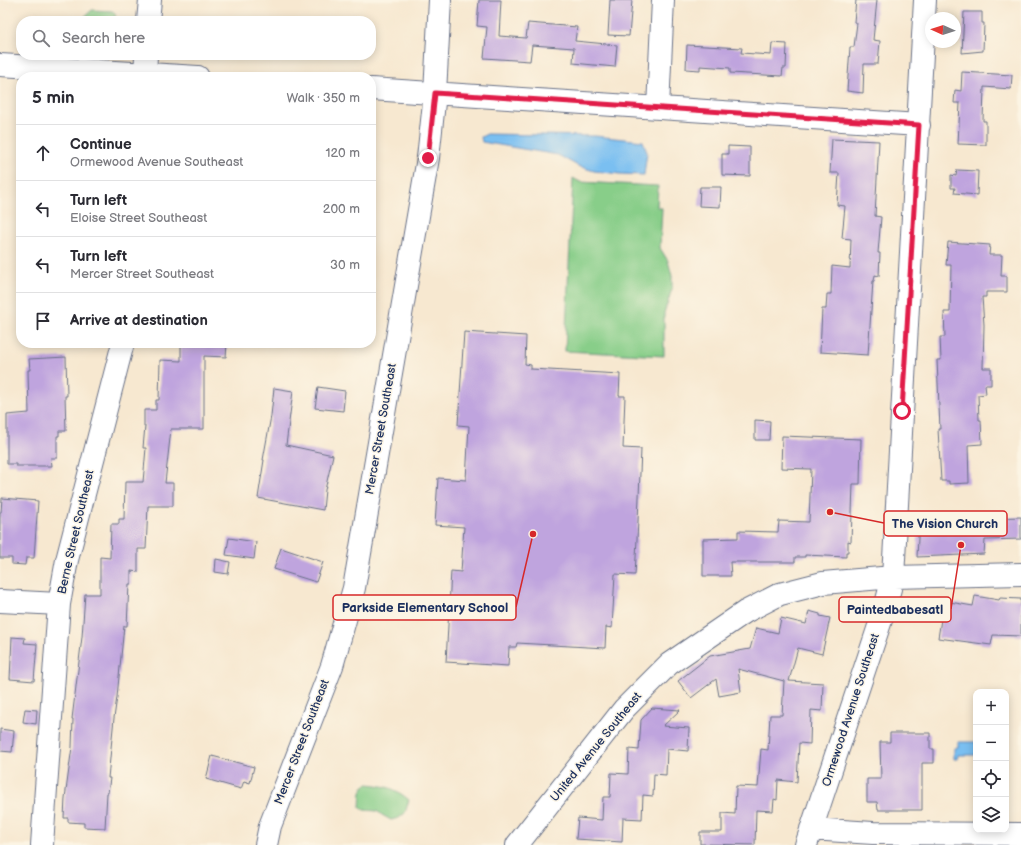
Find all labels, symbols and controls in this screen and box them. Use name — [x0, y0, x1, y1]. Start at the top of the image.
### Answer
north arrow — [925, 12, 961, 48]
search box — [16, 16, 376, 60]
icon: search — [30, 27, 52, 49]
text: Search here — [62, 29, 145, 48]
text: 5 min — [32, 88, 75, 108]
text: Walk · 350 m — [286, 90, 360, 106]
text: Continue — [70, 135, 132, 154]
icon: ahead — [32, 142, 54, 164]
text: 120 m — [325, 145, 360, 161]
route end — [419, 149, 437, 167]
text: Ormewood Avenue Southeast — [70, 154, 243, 170]
text: Turn left — [70, 191, 127, 210]
icon: left — [32, 198, 54, 220]
text: 200 m — [323, 201, 360, 217]
text: Eloise Street Southeast — [70, 210, 207, 226]
text: Turn left — [70, 247, 127, 266]
icon: left — [32, 254, 54, 276]
text: 30 m — [330, 257, 360, 273]
text: Mercer Street Southeast — [70, 266, 214, 282]
icon: arrive — [32, 310, 54, 332]
text: Arrive at destination — [70, 311, 208, 330]
street label: Mercer Street Southeast — [362, 362, 400, 496]
route start — [893, 402, 911, 420]
street label: Berne Street Southeast — [54, 468, 98, 596]
callout: The Vision Church — [884, 511, 1007, 536]
text: The Vision Church — [892, 516, 998, 532]
callout: Parkside Elementary School — [333, 595, 516, 620]
callout: Paintedbabesatl — [839, 597, 951, 622]
text: Parkside Elementary School — [342, 600, 508, 616]
text: Paintedbabesatl — [847, 602, 943, 618]
street label: Ormewood Avenue Southeast — [819, 631, 883, 788]
street label: Mercer Street Southeast — [271, 677, 333, 807]
street label: United Avenue Southeast — [547, 689, 645, 805]
map controls — [973, 689, 1009, 833]
button: + — [973, 689, 1009, 725]
button: − — [973, 725, 1009, 761]
button: locate — [973, 761, 1009, 797]
button: layers — [973, 797, 1009, 833]

